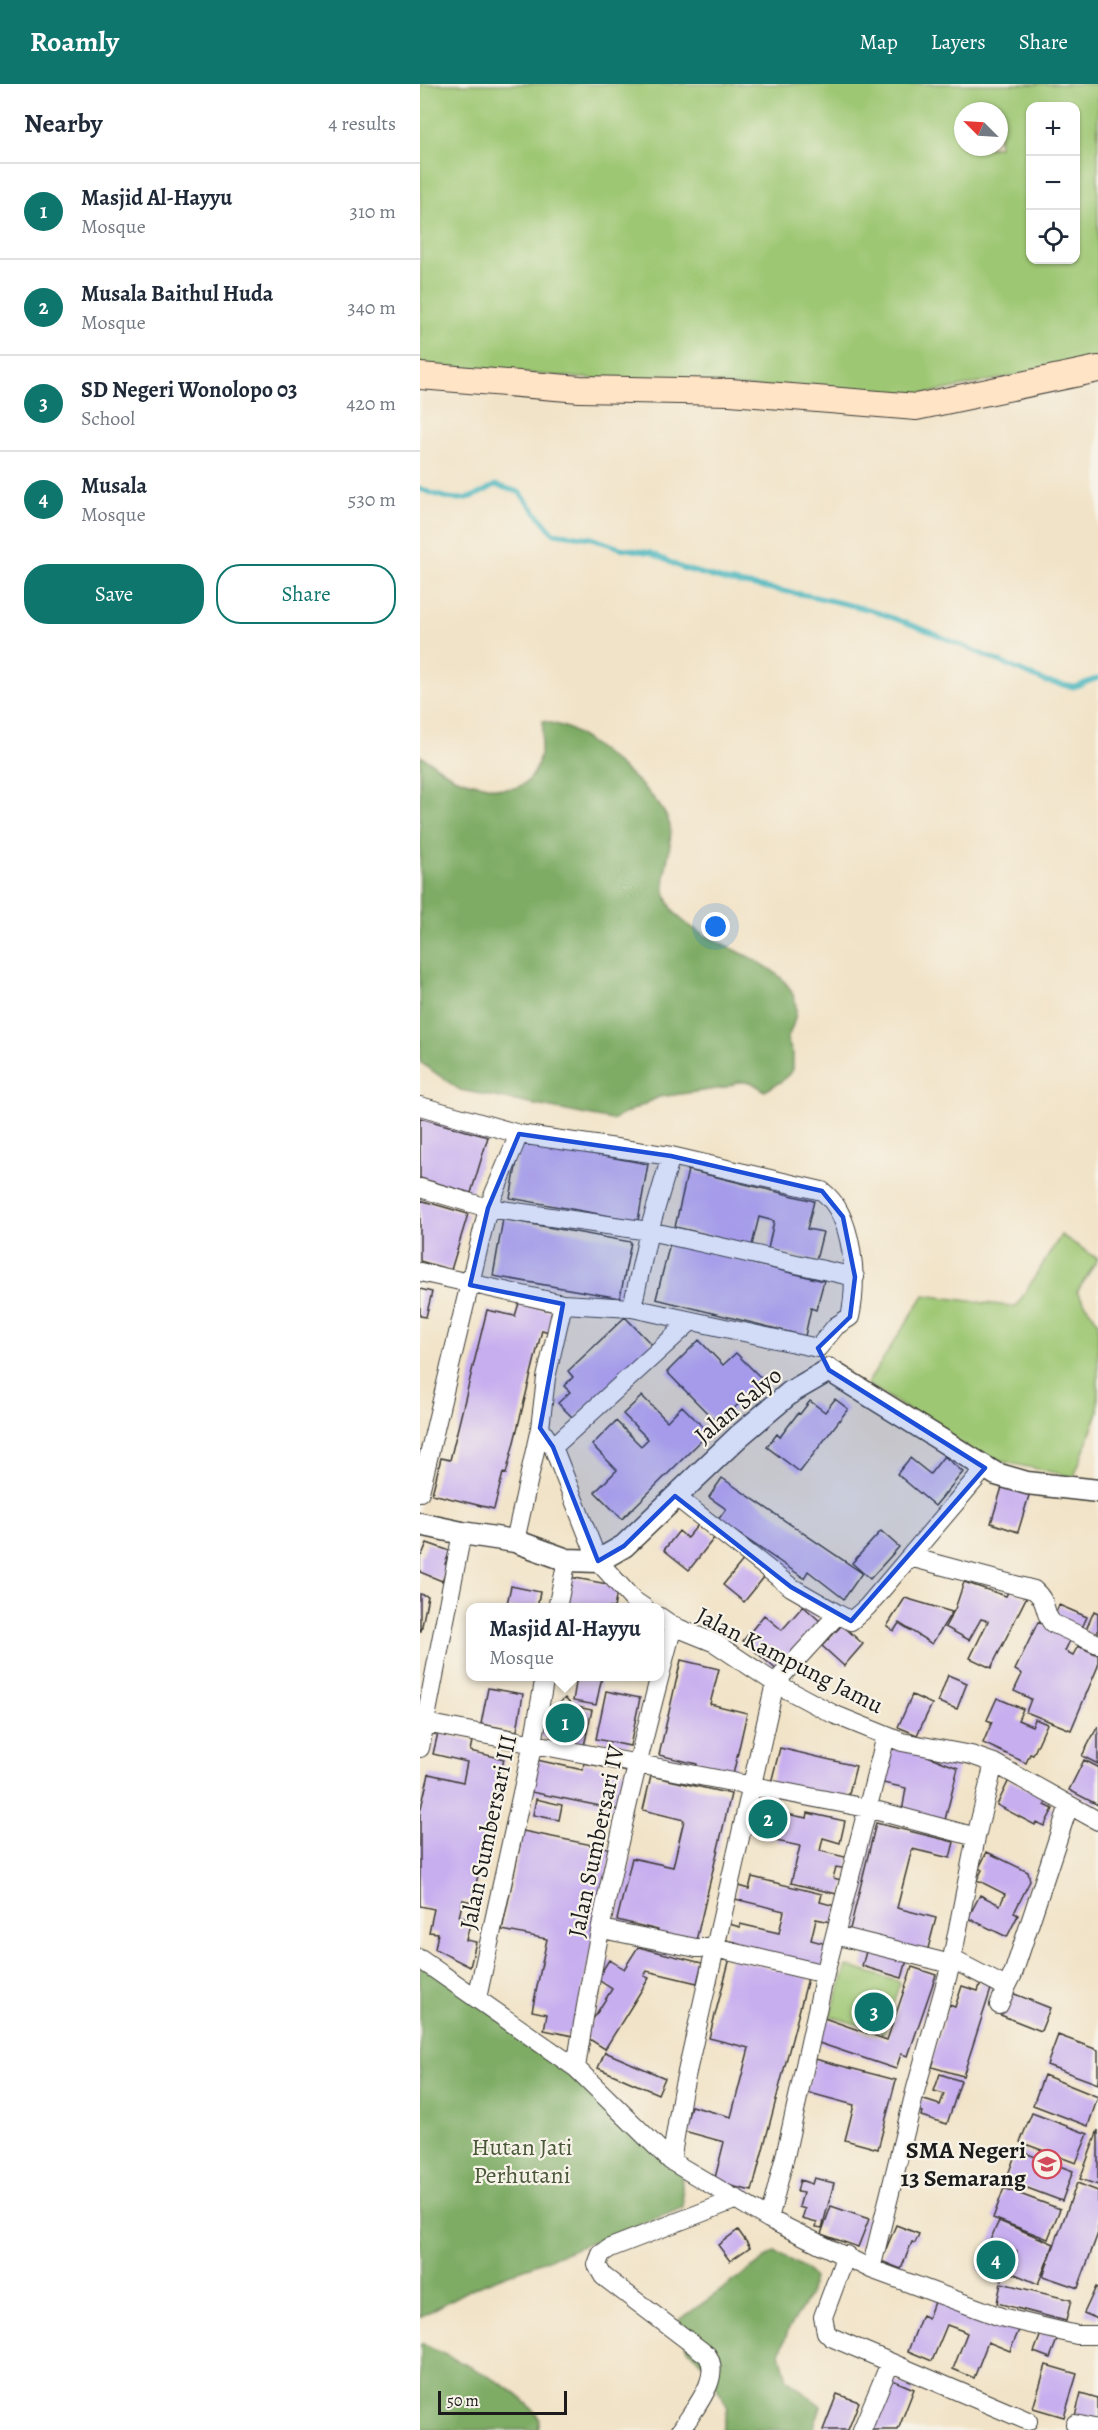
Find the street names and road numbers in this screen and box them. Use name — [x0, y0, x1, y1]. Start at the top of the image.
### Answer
street label: Jalan Salyo — [688, 1359, 788, 1451]
street label: Jalan Kampung Jamu — [691, 1599, 889, 1721]
street label: Jalan Sumbersari III — [452, 1732, 524, 1932]
street label: Jalan Sumbersari IV — [560, 1742, 632, 1940]

